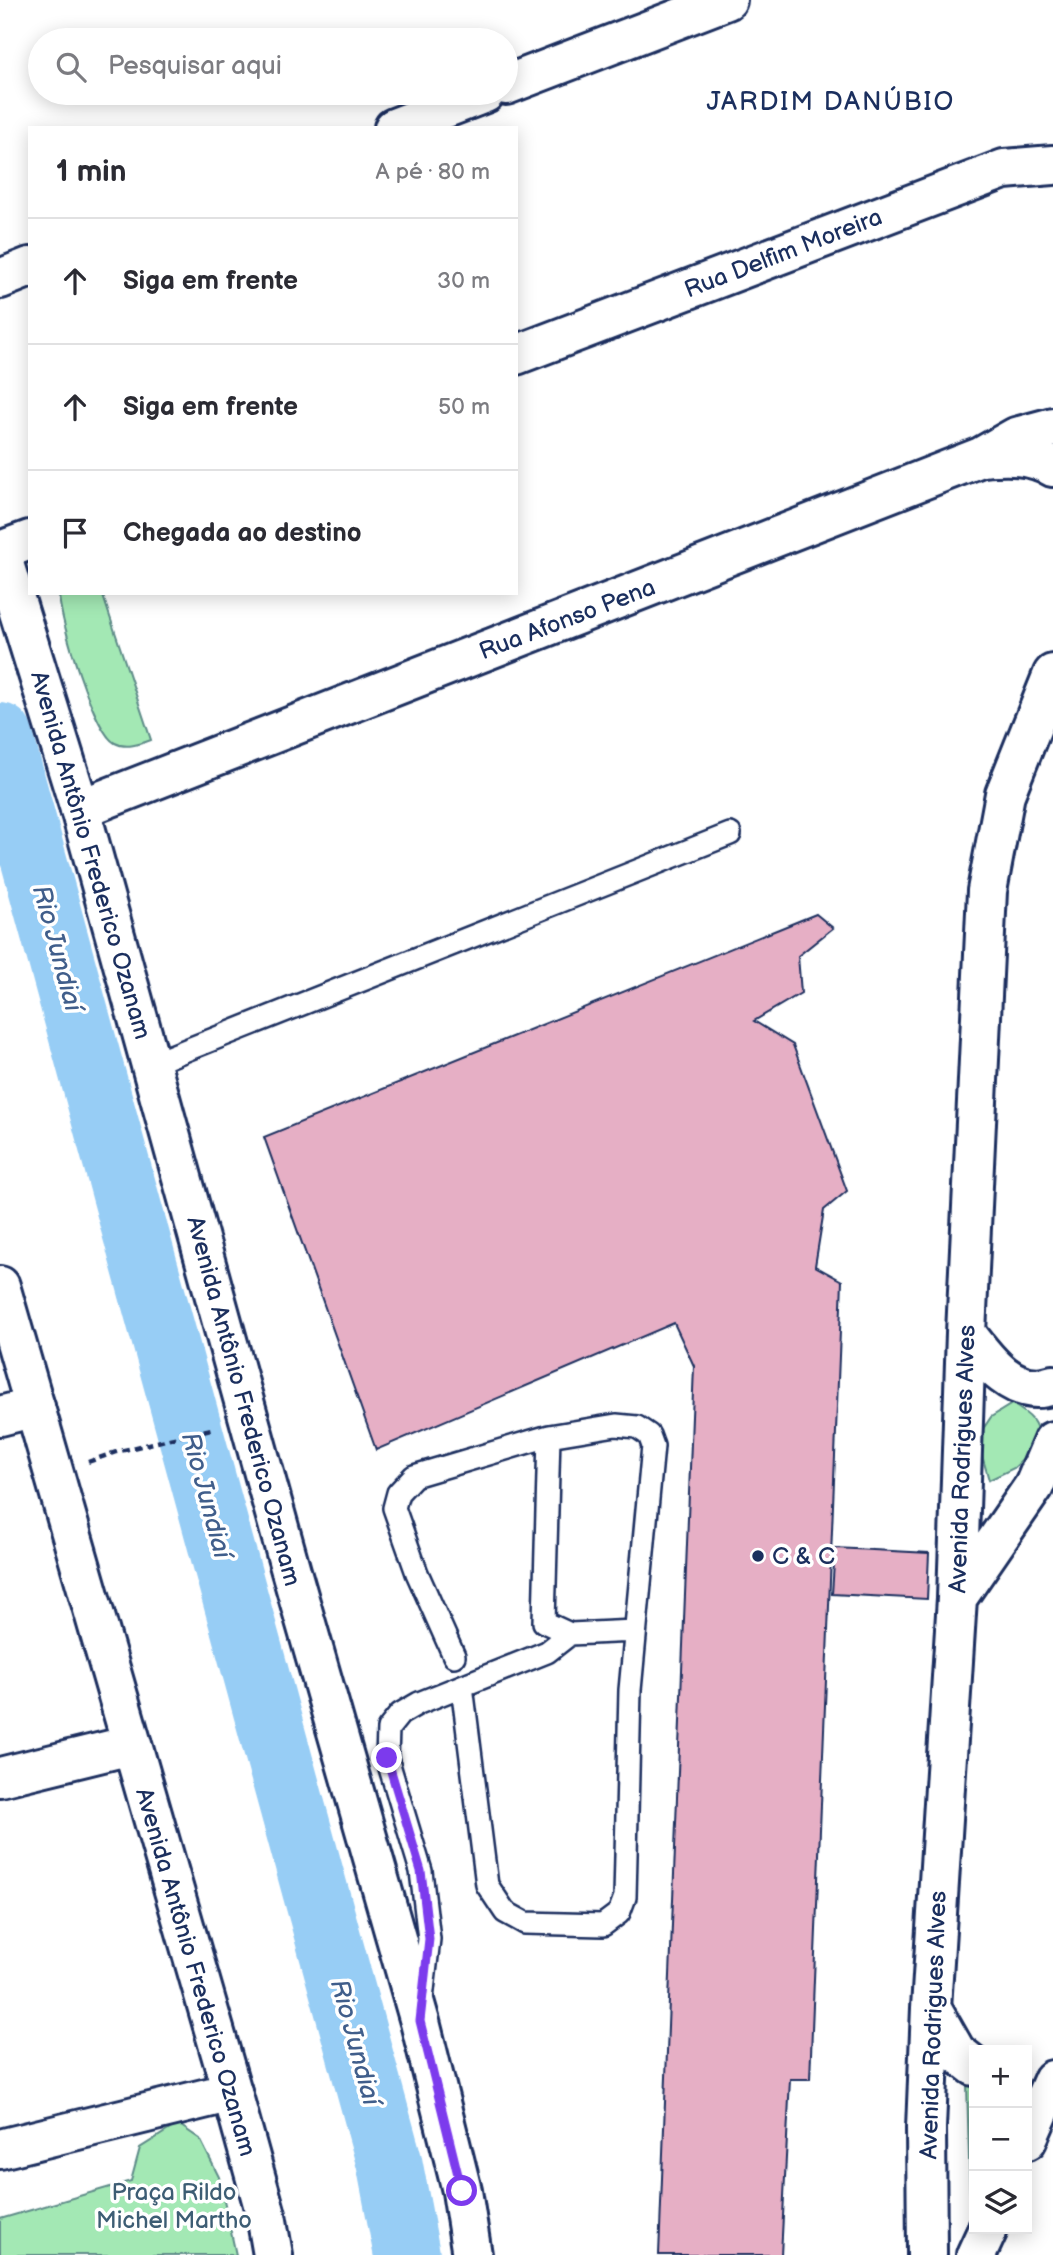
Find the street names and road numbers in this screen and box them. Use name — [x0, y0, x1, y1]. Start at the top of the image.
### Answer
street label: Rua Delfim Moreira — [680, 202, 886, 305]
street label: Rua Afonso Pena — [475, 573, 659, 666]
street label: Avenida Antônio Frederico Ozanam — [24, 668, 157, 1043]
street label: Avenida Antônio Frederico Ozanam — [180, 1213, 307, 1589]
street label: Avenida Rodrigues Alves — [943, 1324, 982, 1594]
street label: Avenida Antônio Frederico Ozanam — [129, 1785, 262, 2160]
street label: Avenida Rodrigues Alves — [914, 1890, 953, 2160]

